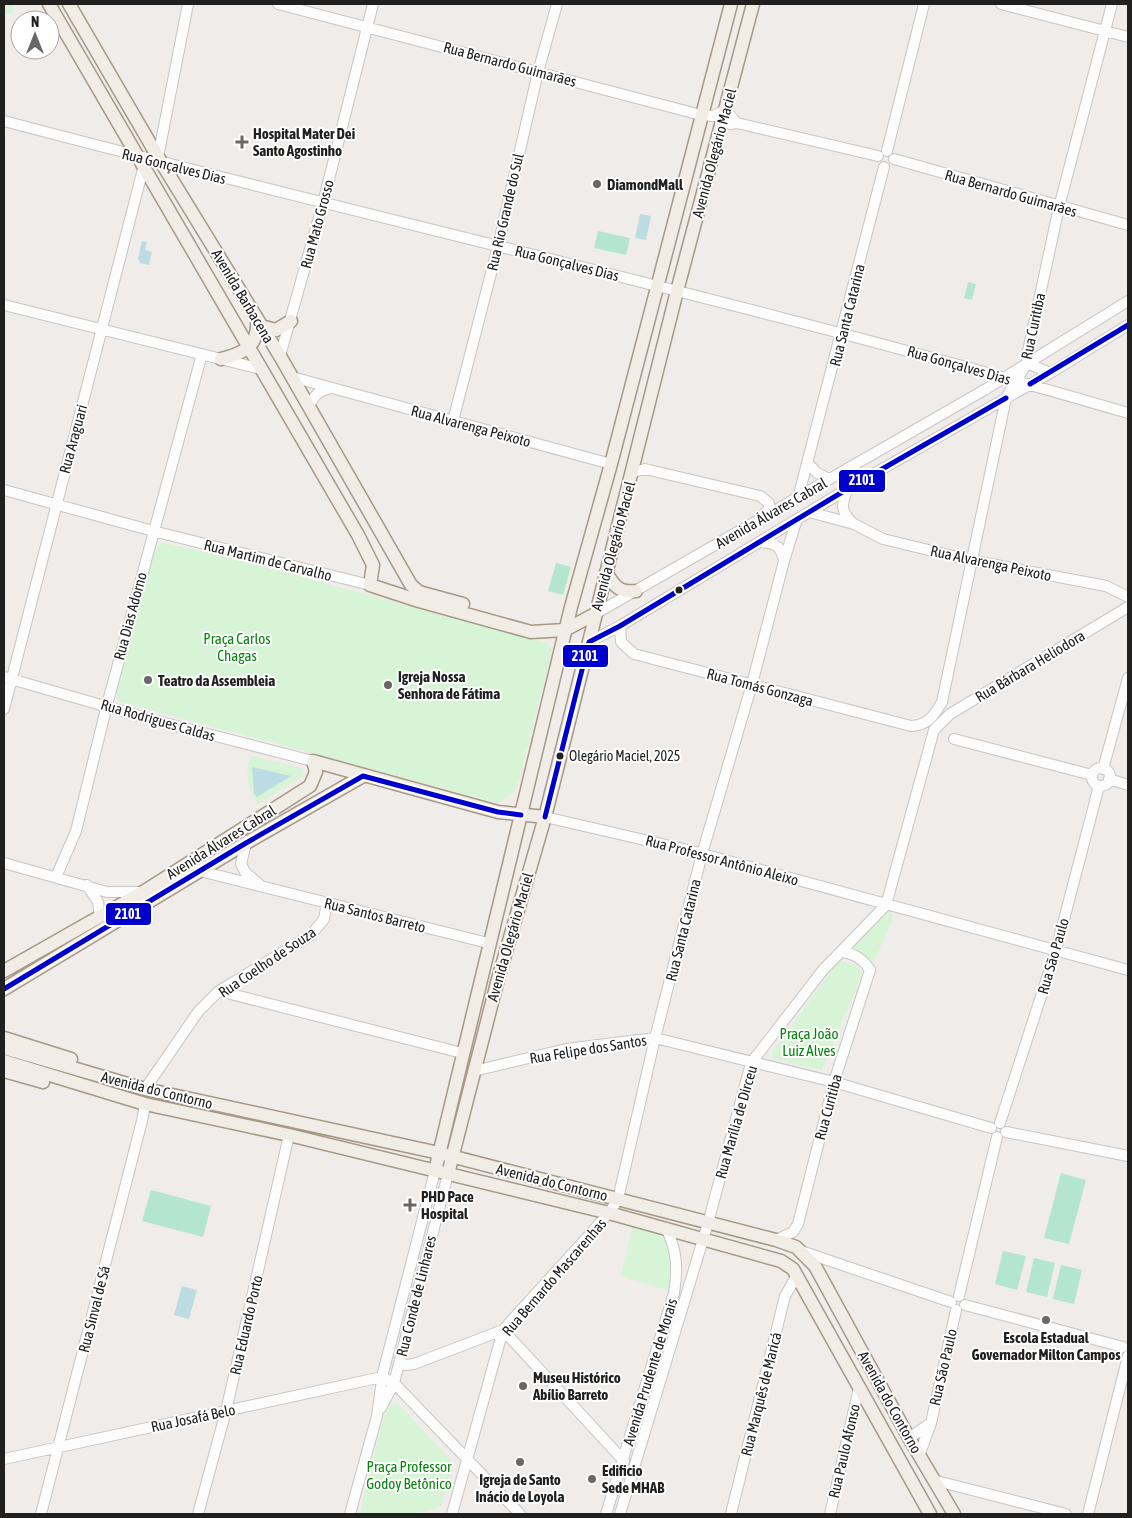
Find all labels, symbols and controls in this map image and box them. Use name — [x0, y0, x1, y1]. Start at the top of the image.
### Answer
north arrow — [10, 10, 60, 60]
text: N — [31, 14, 39, 30]
street label: Rua Bernardo Guimarães — [442, 38, 578, 90]
street label: Avenida Olegário Maciel — [689, 86, 739, 220]
place label: Hospital Mater Dei Santo Agostinho — [253, 125, 355, 159]
marker: Hospital Mater Dei Santo Agostinho — [235, 135, 249, 149]
street label: Rua Gonçalves Dias — [120, 145, 228, 187]
street label: Rua Rio Grande do Sul — [483, 152, 527, 272]
street label: Rua Bernardo Guimarães — [943, 166, 1079, 220]
place label: DiamondMall — [607, 176, 684, 193]
street label: Rua Mato Grosso — [297, 178, 337, 270]
marker: DiamondMall — [591, 178, 603, 190]
street label: Rua Gonçalves Dias — [513, 242, 621, 284]
street label: Avenida Barbacena — [208, 246, 278, 346]
street label: Rua Santa Catarina — [826, 262, 868, 368]
street label: Rua Curitiba — [1018, 291, 1048, 361]
street label: Rua Gonçalves Dias — [905, 342, 1013, 388]
street label: Rua Alvarenga Peixoto — [409, 402, 533, 450]
street label: Rua Araguari — [56, 403, 90, 475]
line badge: 2101 — [838, 469, 886, 493]
text: 2101 — [849, 472, 876, 488]
street label: Avenida Álvares Cabral — [712, 474, 830, 552]
street label: Avenida Olegário Maciel — [588, 479, 638, 613]
street label: Rua Martim de Carvalho — [202, 536, 334, 584]
street label: Rua Alvarenga Peixoto — [929, 542, 1053, 584]
street label: Rua Dias Adorno — [110, 570, 150, 662]
unlabelled marker — [674, 585, 684, 595]
street label: Rua Bárbara Heliodora — [972, 627, 1088, 705]
park label: Praça Carlos Chagas — [203, 630, 271, 664]
line badge: 2101 — [562, 644, 609, 668]
text: 2101 — [572, 648, 599, 664]
street label: Rua Tomás Gonzaga — [705, 665, 815, 709]
place label: Igreja Nossa Senhora de Fátima — [398, 668, 500, 702]
place label: Teatro da Assembleia — [158, 672, 275, 689]
marker: Teatro da Assembleia — [142, 674, 154, 686]
marker: Igreja Nossa Senhora de Fátima — [382, 679, 394, 691]
street label: Rua Rodrigues Caldas — [99, 696, 217, 744]
place label: Olegário Maciel, 2025 — [569, 748, 680, 764]
marker: Olegário Maciel, 2025 — [555, 751, 565, 761]
street label: Avenida Álvares Cabral — [163, 801, 279, 883]
street label: Rua Professor Antônio Aleixo — [644, 831, 800, 889]
street label: Avenida Olegário Maciel — [483, 871, 537, 1003]
street label: Rua Santa Catarina — [662, 877, 704, 983]
street label: Rua Santos Barreto — [323, 894, 427, 936]
line badge: 2101 — [105, 902, 152, 926]
text: 2101 — [115, 906, 142, 922]
street label: Rua São Paulo — [1034, 916, 1072, 996]
street label: Rua Coelho de Souza — [215, 923, 319, 1001]
park label: Praça João Luiz Alves — [780, 1025, 838, 1059]
street label: Rua Felipe dos Santos — [528, 1031, 648, 1067]
street label: Rua Marília de Dirceu — [712, 1063, 760, 1181]
street label: Avenida do Contorno — [99, 1068, 215, 1112]
street label: Rua Curitiba — [811, 1072, 845, 1142]
street label: Avenida do Contorno — [494, 1160, 610, 1204]
place label: PHD Pace Hospital — [421, 1188, 474, 1222]
marker: PHD Pace Hospital — [403, 1198, 417, 1212]
street label: Rua Bernardo Mascarenhas — [498, 1215, 610, 1339]
street label: Rua Conde de Linhares — [393, 1234, 439, 1358]
street label: Rua Sinval de Sá — [75, 1264, 113, 1354]
street label: Rua Eduardo Porto — [226, 1273, 266, 1377]
street label: Avenida Prudente de Morais — [619, 1296, 681, 1448]
marker: Escola Estadual Governador Milton Campos — [1040, 1314, 1052, 1326]
street label: Rua São Paulo — [926, 1327, 960, 1407]
place label: Escola Estadual Governador Milton Campos — [971, 1329, 1121, 1363]
street label: Rua Marquês de Maricá — [737, 1330, 785, 1458]
street label: Avenida do Contorno — [855, 1348, 925, 1456]
place label: Museu Histórico Abílio Barreto — [532, 1369, 621, 1403]
marker: Museu Histórico Abílio Barreto — [517, 1380, 529, 1392]
street label: Rua Josafá Belo — [149, 1401, 237, 1435]
street label: Rua Paulo Afonso — [825, 1402, 863, 1500]
marker: Igreja de Santo Inácio de Loyola — [514, 1456, 526, 1468]
park label: Praça Professor Godoy Betônico — [366, 1458, 452, 1492]
place label: Edificio Sede MHAB — [602, 1462, 665, 1496]
place label: Igreja de Santo Inácio de Loyola — [476, 1471, 564, 1505]
marker: Edificio Sede MHAB — [586, 1473, 598, 1485]

